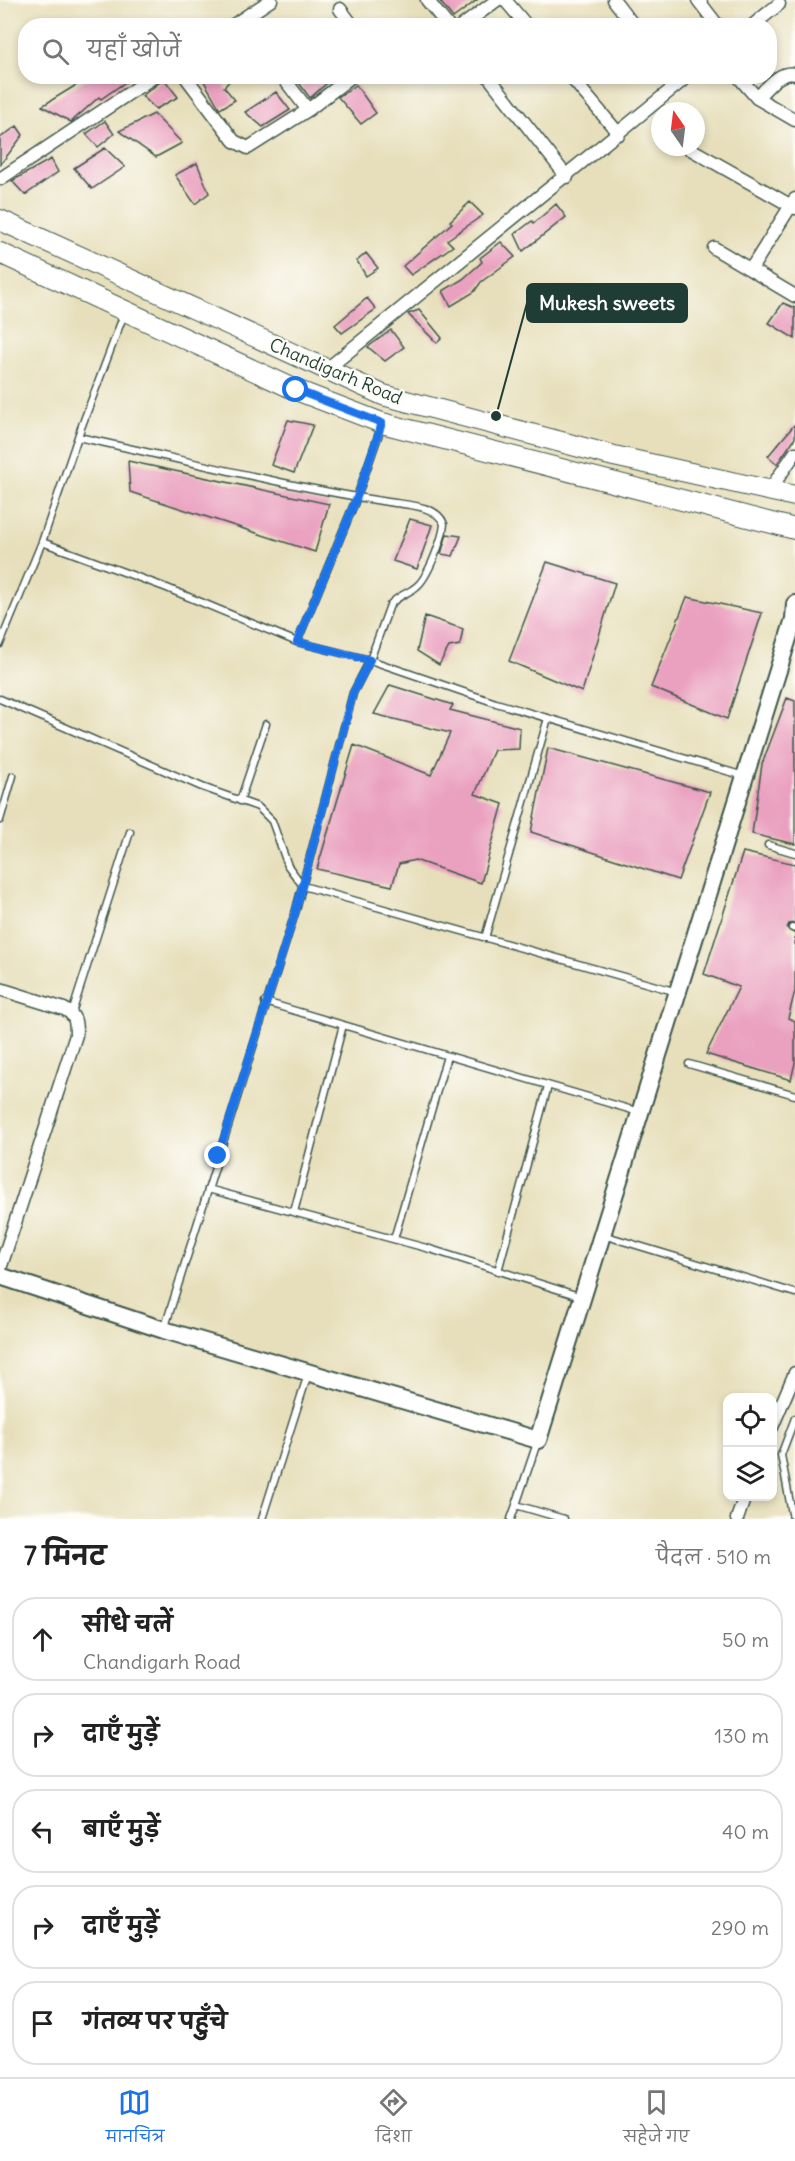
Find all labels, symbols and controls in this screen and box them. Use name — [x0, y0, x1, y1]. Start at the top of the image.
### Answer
search box — [18, 18, 777, 84]
icon: search — [39, 35, 72, 68]
text: यहाँ खोजें — [87, 35, 181, 63]
north arrow — [651, 102, 705, 156]
callout: Mukesh sweets — [527, 284, 687, 322]
text: Mukesh sweets — [539, 290, 675, 315]
street label: Chandigarh Road — [266, 333, 406, 410]
route start — [282, 376, 308, 402]
route end — [204, 1142, 230, 1168]
map controls — [723, 1393, 777, 1501]
button: locate — [723, 1393, 777, 1447]
button: layers — [723, 1447, 777, 1501]
text: 7 मिनट — [24, 1539, 106, 1572]
text: पैदल · 510 m — [656, 1544, 771, 1569]
text: सीधे चलें — [83, 1610, 173, 1638]
icon: ahead — [26, 1623, 59, 1656]
text: 50 m — [722, 1627, 769, 1652]
text: Chandigarh Road — [83, 1649, 241, 1674]
icon: right — [26, 1719, 59, 1752]
text: दाएँ मुड़ें — [83, 1719, 159, 1747]
text: 130 m — [714, 1723, 769, 1748]
icon: left — [26, 1815, 59, 1848]
text: बाएँ मुड़ें — [83, 1815, 160, 1843]
text: 40 m — [722, 1819, 769, 1844]
icon: right — [26, 1911, 59, 1944]
text: दाएँ मुड़ें — [83, 1911, 159, 1939]
text: 290 m — [711, 1915, 769, 1940]
icon: arrive — [26, 2007, 59, 2040]
text: गंतव्य पर पहुँचे — [83, 2007, 227, 2035]
tab: मानचित्र — [106, 2086, 164, 2154]
tab: दिशा — [376, 2086, 412, 2154]
tab: सहेजे गए — [623, 2086, 689, 2154]

